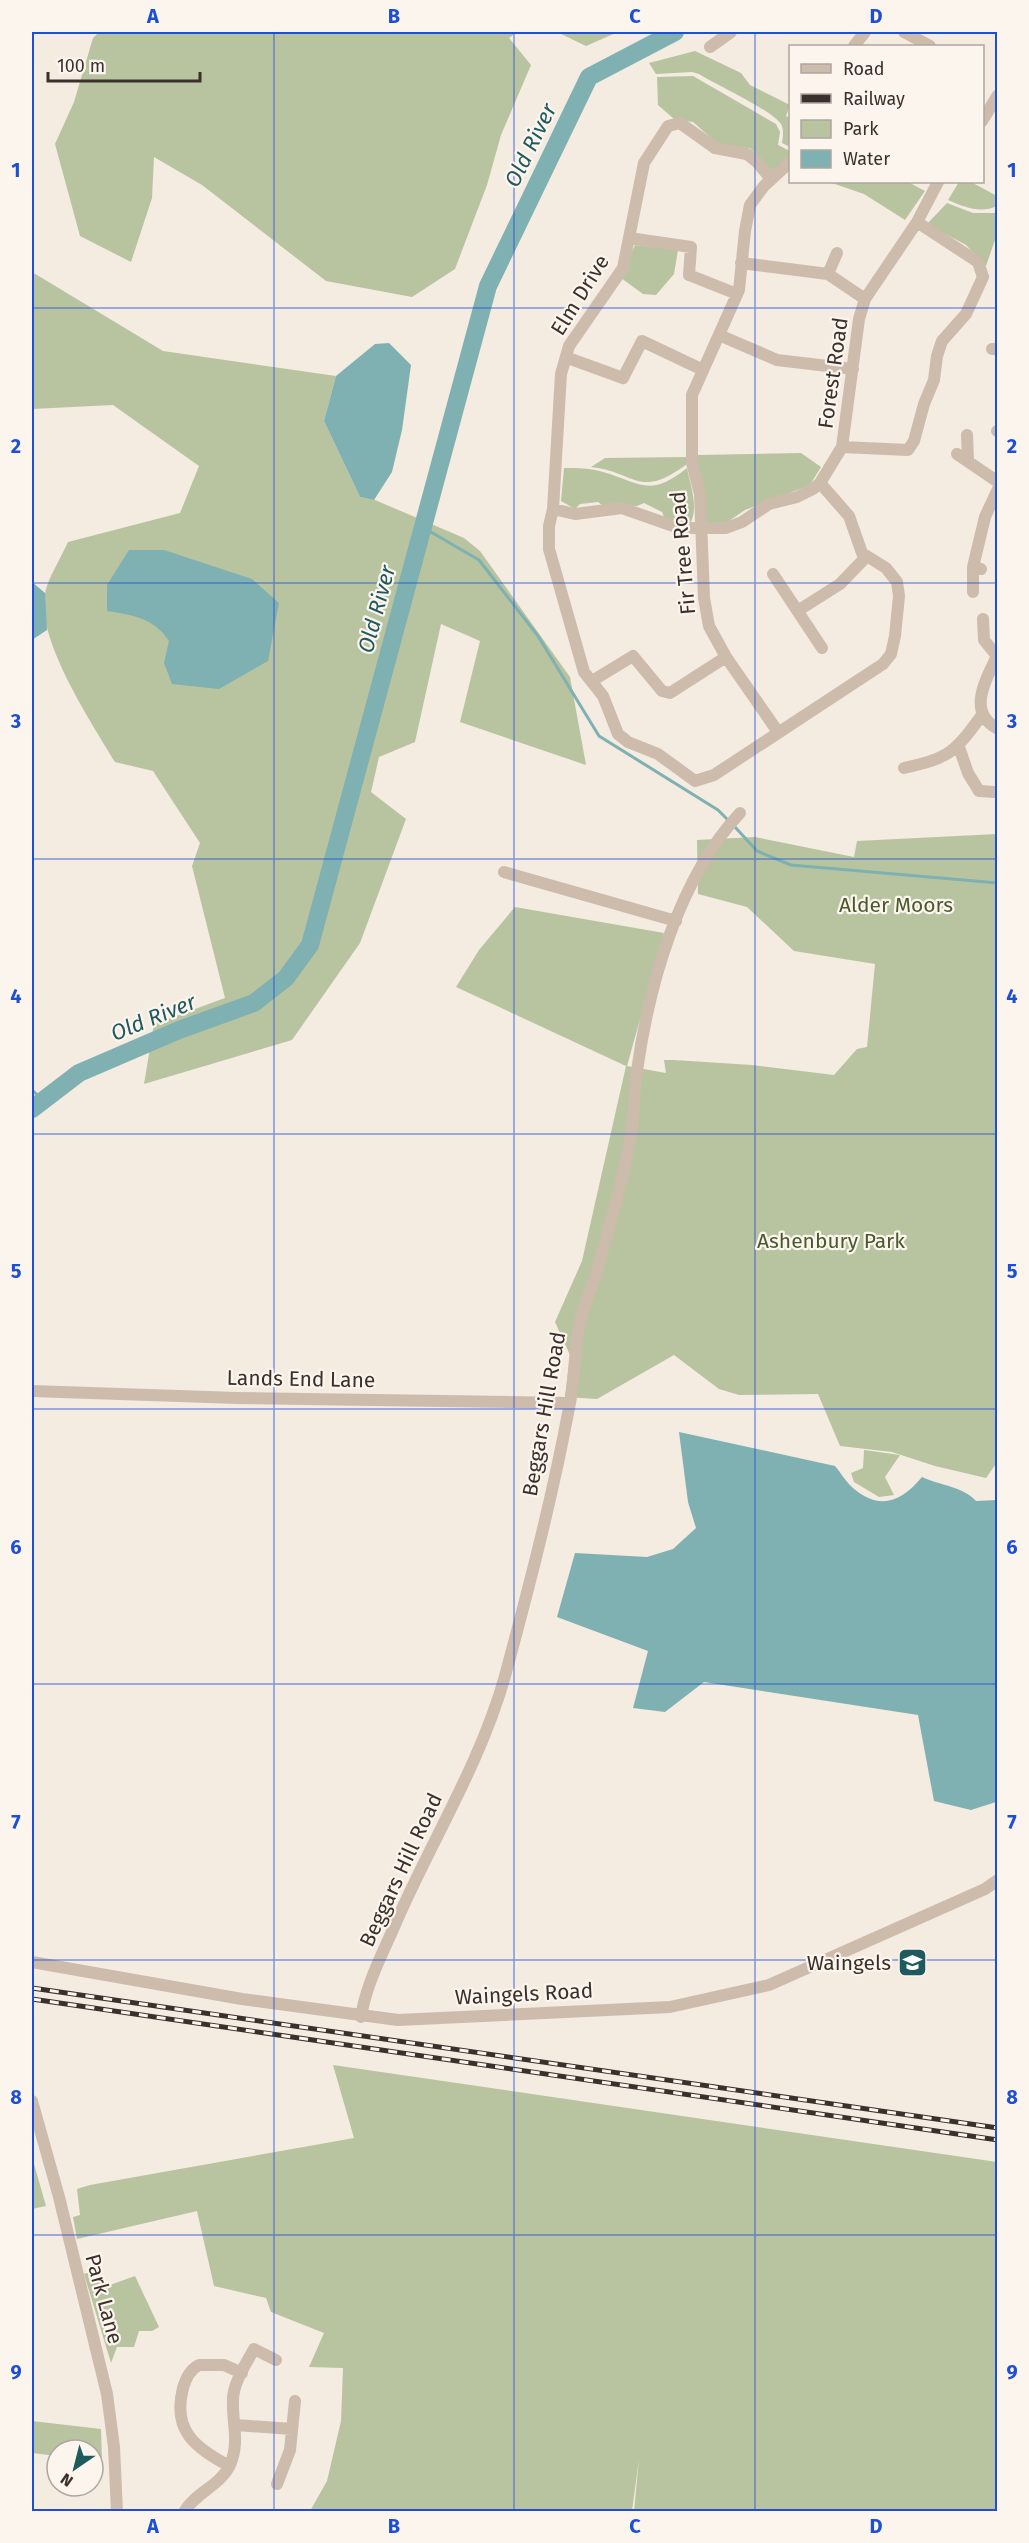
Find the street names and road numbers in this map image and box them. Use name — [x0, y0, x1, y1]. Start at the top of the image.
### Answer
street label: Elm Drive — [545, 250, 615, 340]
street label: Forest Road — [812, 316, 854, 430]
street label: Fir Tree Road — [665, 490, 701, 616]
street label: Beggars Hill Road — [517, 1330, 571, 1498]
street label: Lands End Lane — [226, 1365, 376, 1393]
street label: Beggars Hill Road — [354, 1789, 448, 1951]
street label: Waingels Road — [454, 1977, 594, 2011]
street label: Park Lane — [79, 2251, 129, 2347]

